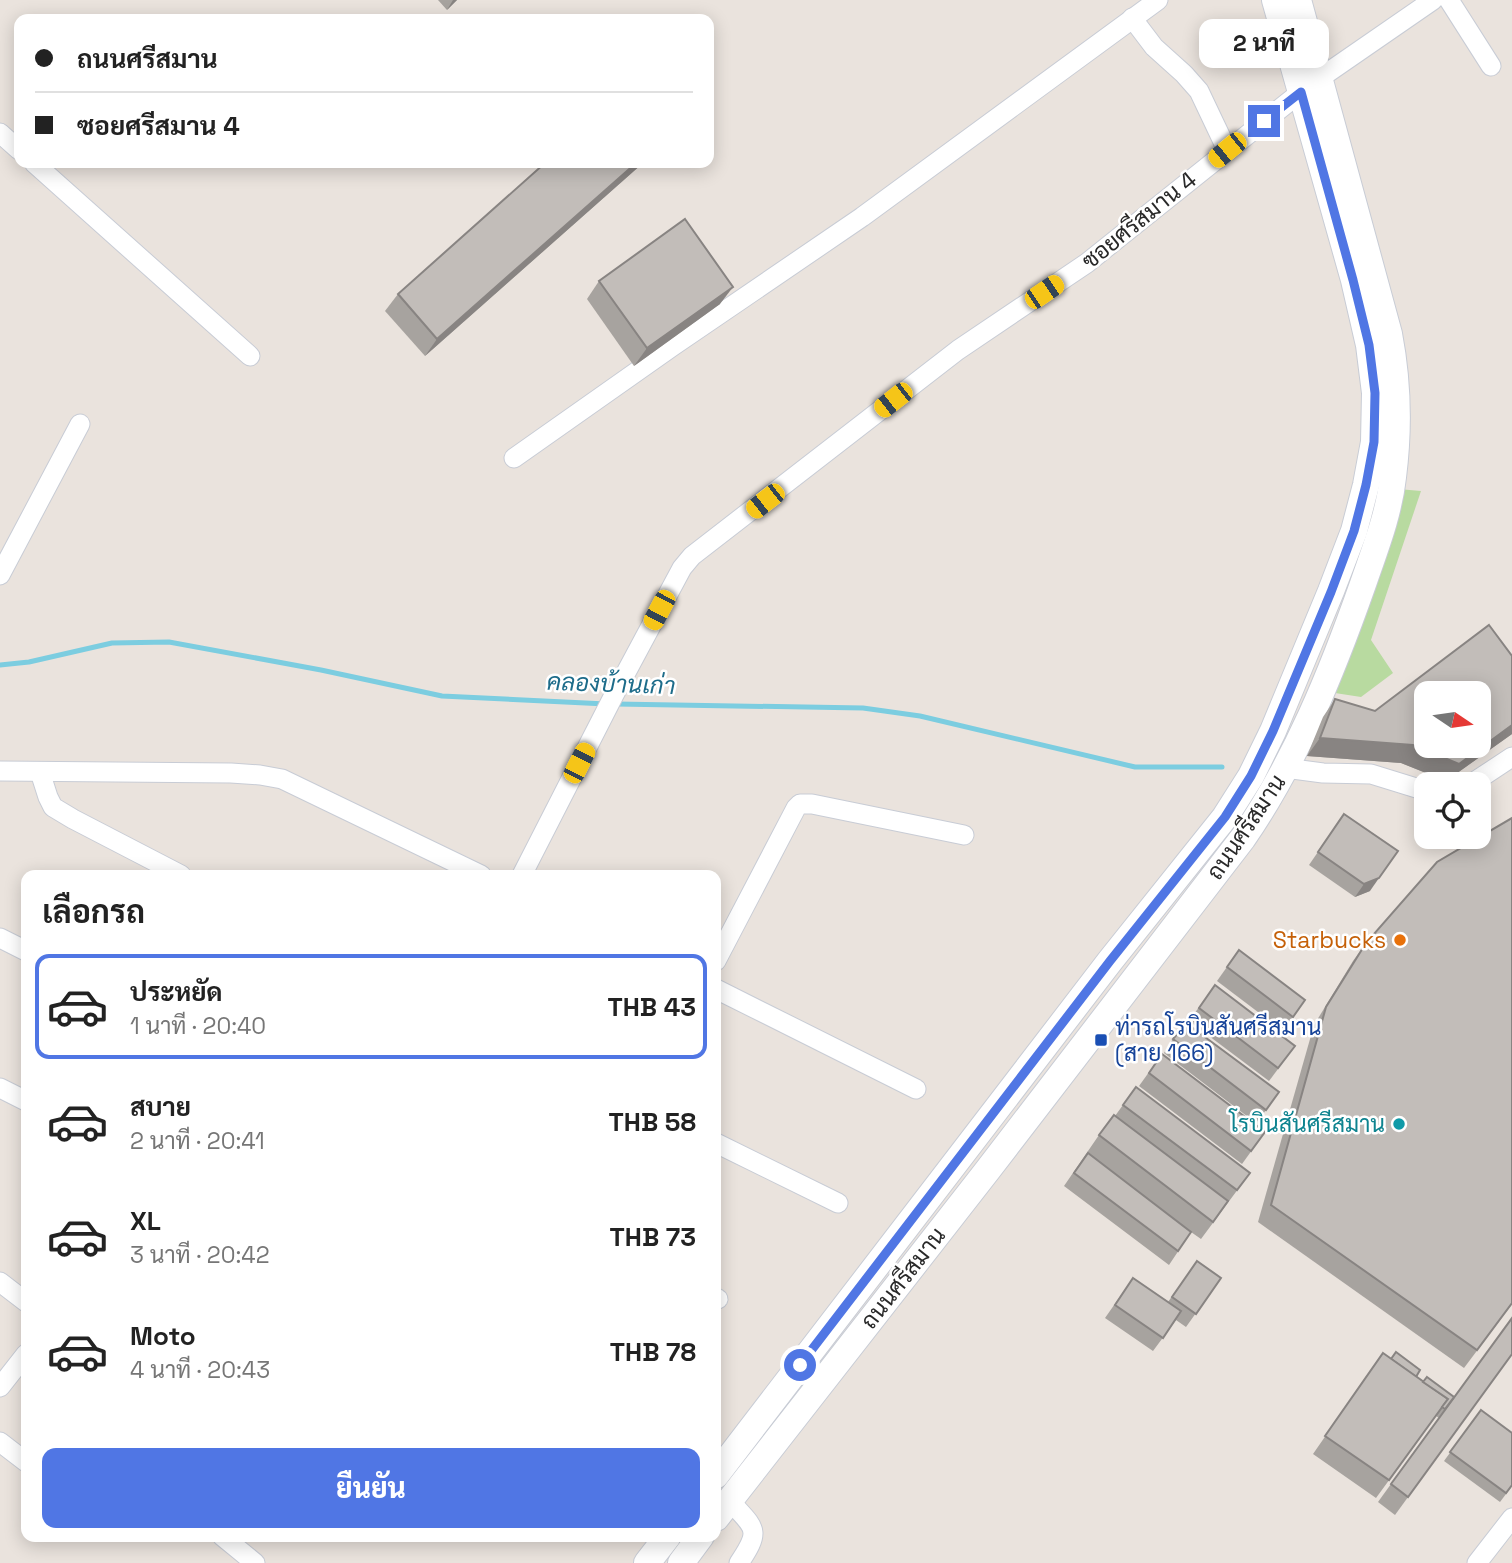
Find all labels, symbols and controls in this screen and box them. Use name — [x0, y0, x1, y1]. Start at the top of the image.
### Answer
callout: 2 นาที — [1199, 19, 1329, 68]
text: 2 นาที — [1233, 28, 1295, 58]
text: ถนนศรีสมาน — [77, 42, 218, 76]
route end — [1248, 105, 1280, 137]
text: ซอยศรีสมาน 4 — [77, 109, 240, 143]
car — [1205, 129, 1250, 171]
street label: ซอยศรีสมาน 4 — [1075, 164, 1203, 276]
car — [1021, 272, 1068, 312]
car — [870, 379, 917, 421]
car — [742, 480, 789, 522]
car — [640, 587, 679, 633]
water label: คลองบ้านเก่า — [546, 666, 676, 701]
north arrow — [1414, 681, 1491, 758]
map controls — [1414, 681, 1491, 849]
car — [561, 740, 598, 786]
street label: ถนนศรีสมาน — [1200, 768, 1292, 886]
button: locate — [1414, 772, 1491, 849]
text: เลือกรถ — [42, 892, 145, 932]
place label: Starbucks — [1273, 925, 1386, 955]
marker: Starbucks — [1392, 932, 1408, 948]
icon: car — [46, 975, 109, 1038]
text: ประหยัด — [130, 975, 223, 1009]
text: THB 43 — [607, 990, 696, 1024]
text: 1 นาที · 20:40 — [130, 1011, 266, 1041]
place label: ท่ารถโรบินสันศรีสมาน (สาย 166) — [1115, 1011, 1321, 1068]
marker: ท่ารถโรบินสันศรีสมาน (สาย 166) — [1093, 1032, 1109, 1048]
icon: car — [46, 1090, 109, 1153]
text: สบาย — [130, 1090, 191, 1124]
text: THB 58 — [609, 1105, 696, 1139]
place label: โรบินสันศรีสมาน — [1227, 1108, 1385, 1139]
marker: โรบินสันศรีสมาน — [1391, 1116, 1407, 1132]
text: 2 นาที · 20:41 — [130, 1126, 265, 1156]
text: XL — [130, 1204, 161, 1238]
icon: car — [46, 1205, 109, 1268]
text: THB 73 — [610, 1220, 696, 1254]
street label: ถนนศรีสมาน — [854, 1221, 952, 1335]
text: 3 นาที · 20:42 — [130, 1240, 270, 1270]
text: Moto — [130, 1319, 196, 1353]
icon: car — [46, 1320, 109, 1383]
text: THB 78 — [610, 1335, 696, 1369]
route start — [784, 1349, 816, 1381]
text: 4 นาที · 20:43 — [130, 1355, 270, 1385]
button: ยืนยัน — [42, 1448, 700, 1528]

